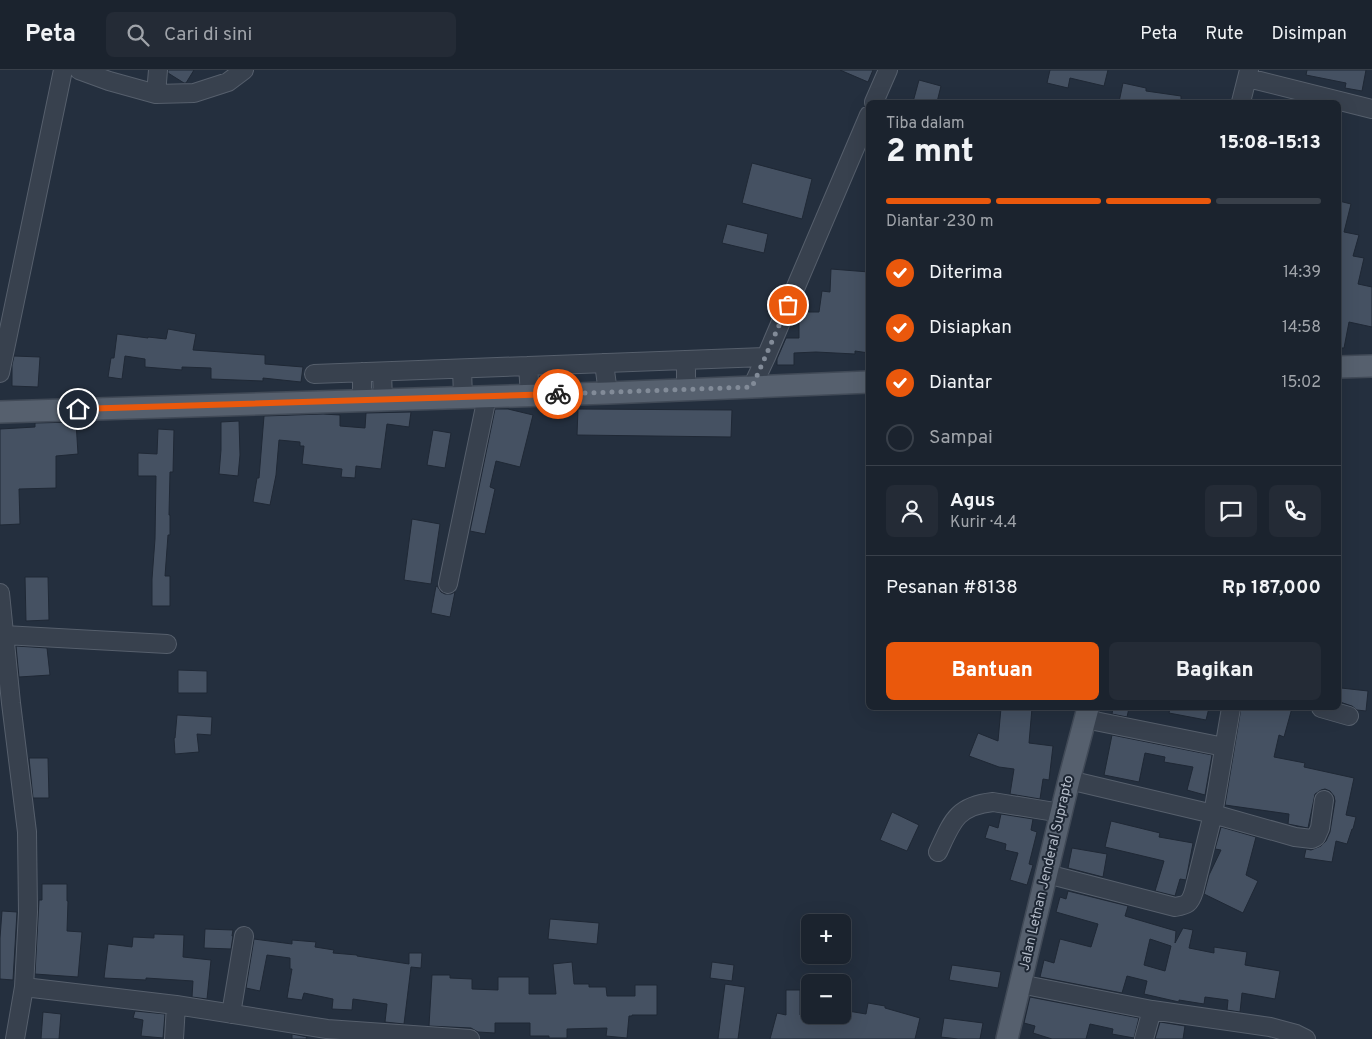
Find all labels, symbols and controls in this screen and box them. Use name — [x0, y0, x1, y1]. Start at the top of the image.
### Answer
search box — [106, 12, 456, 57]
text: Peta — [25, 20, 76, 50]
icon: search — [124, 21, 152, 49]
text: Cari di sini — [164, 23, 252, 47]
text: Peta — [1140, 23, 1177, 46]
text: Rute — [1205, 23, 1243, 46]
text: Disimpan — [1271, 23, 1347, 46]
text: Tiba dalam — [886, 114, 965, 134]
text: 15:08–15:13 — [1220, 131, 1321, 155]
text: 2 mnt — [886, 133, 974, 173]
text: Diantar · 230 m — [886, 212, 993, 232]
icon: check — [886, 259, 914, 287]
text: Diterima — [929, 261, 1003, 285]
text: 14:39 — [1283, 263, 1321, 283]
pin — [767, 284, 809, 326]
icon: bag — [774, 291, 802, 319]
icon: check — [886, 314, 914, 342]
text: Disiapkan — [929, 316, 1012, 340]
text: 14:58 — [1282, 318, 1321, 338]
courier — [533, 369, 583, 419]
icon: check — [886, 369, 914, 397]
text: Diantar — [929, 371, 992, 395]
text: 15:02 — [1281, 373, 1321, 393]
icon: bike — [544, 380, 572, 408]
pin — [57, 388, 99, 430]
icon: home — [64, 395, 92, 423]
text: Sampai — [929, 426, 993, 450]
button: person — [886, 485, 938, 537]
button: chat — [1205, 485, 1257, 537]
button: phone — [1269, 485, 1321, 537]
text: Agus — [950, 489, 995, 513]
text: Kurir · 4.4 — [950, 513, 1017, 533]
text: Pesanan #8138 — [886, 576, 1018, 600]
text: Rp 187,000 — [1222, 576, 1321, 600]
button: Bantuan — [886, 642, 1099, 700]
button: Bagikan — [1109, 642, 1321, 700]
street label: Jalan Letnan Jenderal Suprapto — [1016, 773, 1078, 972]
map controls — [801, 914, 851, 1024]
button: + — [801, 914, 851, 964]
button: − — [801, 974, 851, 1024]

